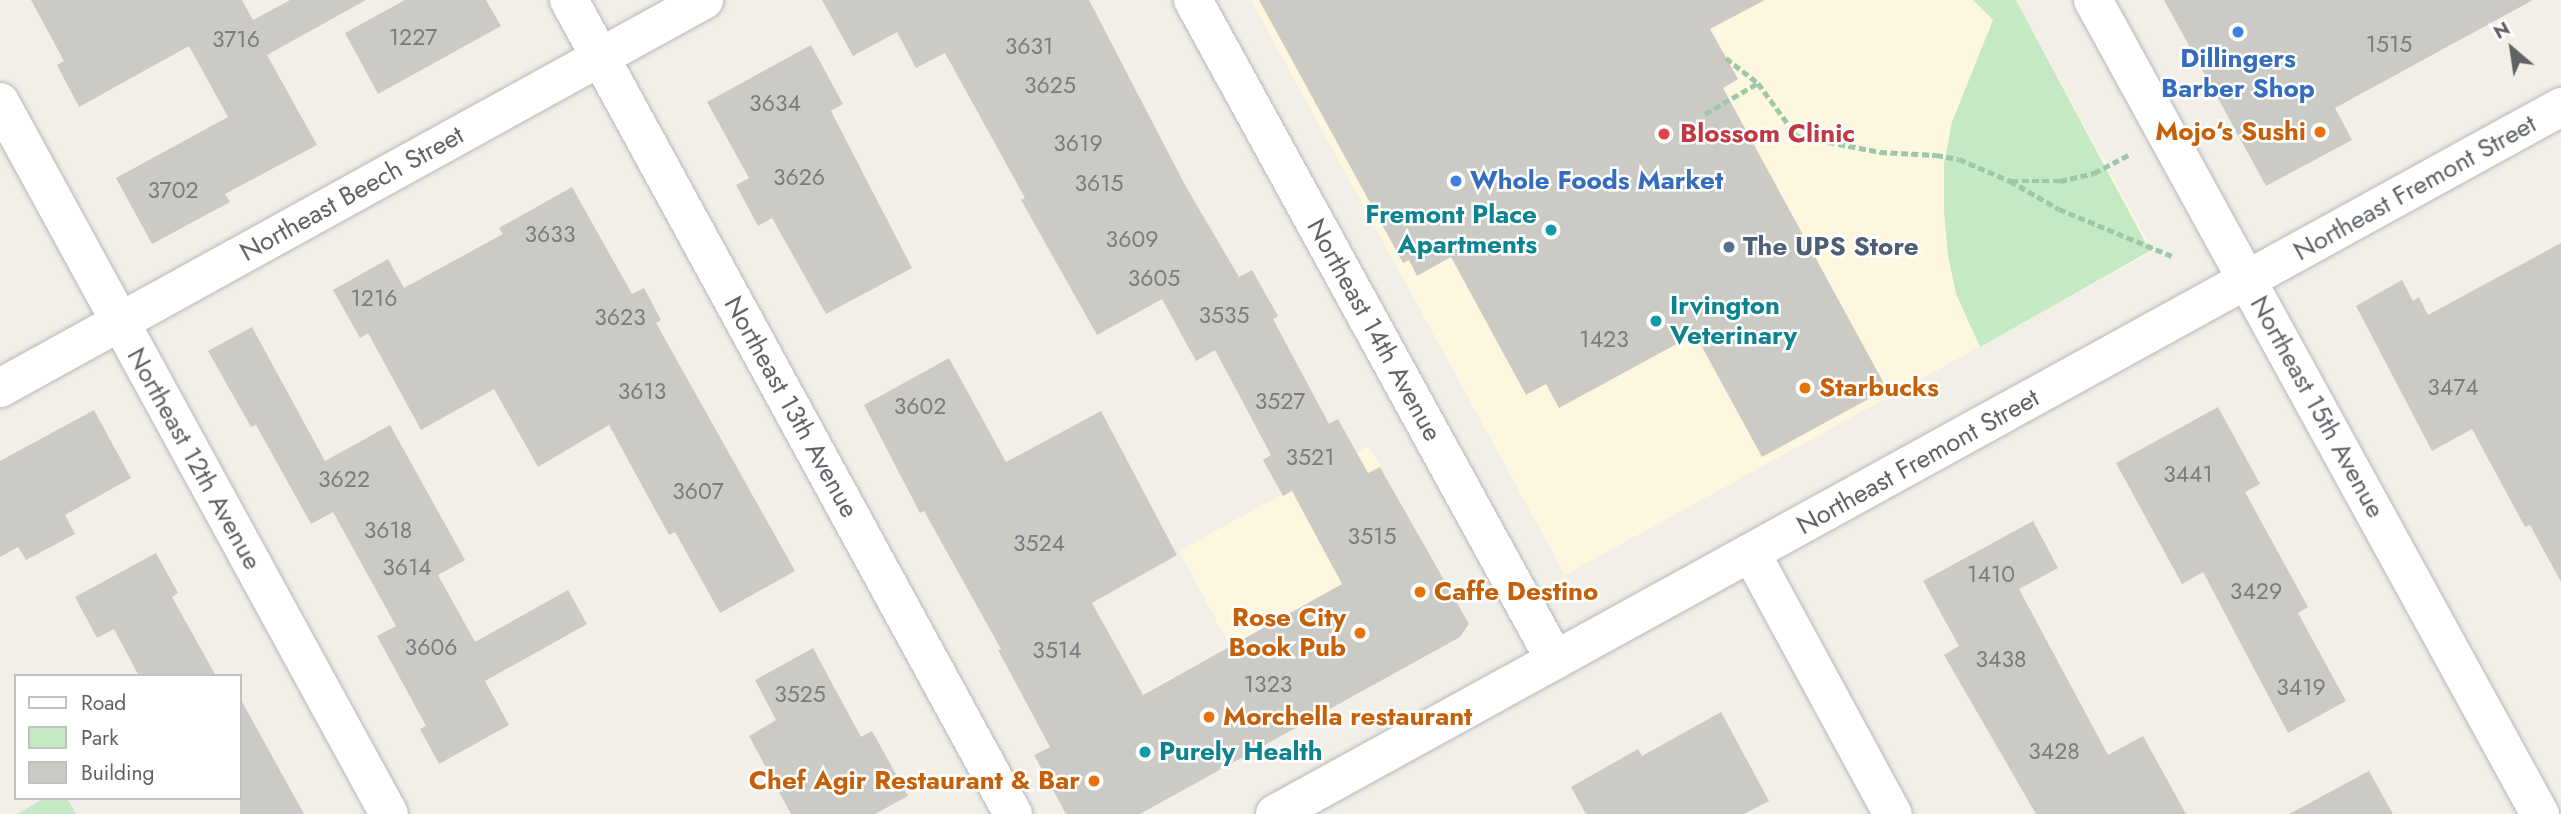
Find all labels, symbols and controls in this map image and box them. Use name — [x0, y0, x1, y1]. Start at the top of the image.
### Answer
north arrow — [2477, 14, 2547, 84]
text: N — [2488, 15, 2515, 46]
house number: 1227 — [389, 23, 437, 51]
marker: Dillingers Barber Shop — [2230, 24, 2246, 40]
house number: 3716 — [212, 25, 260, 53]
house number: 1515 — [2366, 30, 2412, 58]
house number: 3631 — [1005, 32, 1053, 60]
place label: Dillingers Barber Shop — [2161, 43, 2315, 104]
house number: 3625 — [1024, 71, 1076, 99]
house number: 3634 — [749, 89, 801, 117]
street label: Northeast Fremont Street — [2288, 108, 2542, 268]
place label: Mojo‘s Sushi — [2155, 116, 2306, 148]
place label: Blossom Clinic — [1680, 118, 1855, 150]
street label: Northeast Beech Street — [235, 120, 469, 268]
marker: Blossom Clinic — [1654, 124, 1674, 144]
marker: Mojo‘s Sushi — [2312, 124, 2328, 140]
house number: 3619 — [1053, 129, 1103, 157]
house number: 3626 — [773, 163, 825, 191]
place label: Whole Foods Market — [1470, 165, 1723, 197]
house number: 3615 — [1074, 169, 1124, 197]
marker: Whole Foods Market — [1448, 173, 1464, 189]
house number: 3702 — [147, 176, 199, 204]
place label: Fremont Place Apartments — [1365, 199, 1537, 260]
street label: Northeast 14th Avenue — [1300, 214, 1448, 446]
house number: 3633 — [525, 220, 575, 248]
marker: Fremont Place Apartments — [1543, 222, 1559, 238]
house number: 3609 — [1106, 225, 1158, 253]
place label: The UPS Store — [1743, 231, 1919, 263]
marker: The UPS Store — [1721, 239, 1737, 255]
house number: 3605 — [1128, 264, 1180, 292]
house number: 1216 — [350, 284, 398, 312]
place label: Irvington Veterinary — [1670, 290, 1797, 352]
street label: Northeast 13th Avenue — [717, 291, 865, 523]
street label: Northeast 15th Avenue — [2243, 291, 2391, 523]
house number: 3535 — [1198, 301, 1250, 329]
house number: 3623 — [594, 303, 646, 331]
marker: Irvington Veterinary — [1648, 313, 1664, 329]
house number: 1423 — [1579, 325, 1629, 353]
street label: Northeast 12th Avenue — [120, 343, 268, 575]
place label: Starbucks — [1819, 372, 1939, 404]
house number: 3474 — [2427, 373, 2479, 401]
house number: 3613 — [618, 377, 666, 405]
marker: Starbucks — [1797, 380, 1813, 396]
street label: Northeast Fremont Street — [1791, 382, 2045, 542]
house number: 3527 — [1255, 387, 1305, 415]
house number: 3602 — [894, 392, 946, 420]
house number: 3521 — [1286, 443, 1334, 471]
house number: 3441 — [2163, 460, 2213, 488]
house number: 3622 — [318, 465, 370, 493]
house number: 3607 — [672, 477, 724, 505]
house number: 3618 — [364, 516, 412, 544]
house number: 3515 — [1348, 522, 1396, 550]
house number: 3524 — [1013, 529, 1065, 557]
house number: 3614 — [382, 553, 432, 581]
house number: 1410 — [1967, 560, 2015, 588]
place label: Caffe Destino — [1434, 576, 1598, 608]
house number: 3429 — [2230, 577, 2282, 605]
marker: Caffe Destino — [1412, 584, 1428, 600]
place label: Rose City Book Pub — [1229, 602, 1346, 664]
marker: Rose City Book Pub — [1352, 625, 1368, 641]
house number: 3606 — [405, 633, 457, 661]
house number: 3514 — [1032, 636, 1082, 664]
house number: 3438 — [1975, 645, 2027, 673]
house number: 1323 — [1244, 670, 1292, 698]
house number: 3419 — [2276, 673, 2326, 701]
legend — [14, 674, 242, 800]
house number: 3525 — [774, 680, 826, 708]
text: Road — [81, 688, 126, 718]
place label: Morchella restaurant — [1223, 701, 1472, 733]
marker: Morchella restaurant — [1201, 709, 1217, 725]
text: Park — [81, 723, 118, 753]
place label: Purely Health — [1159, 736, 1323, 768]
house number: 3428 — [2028, 737, 2080, 765]
marker: Purely Health — [1137, 744, 1153, 760]
text: Building — [81, 758, 154, 788]
place label: Chef Agir Restaurant & Bar — [749, 765, 1080, 797]
marker: Chef Agir Restaurant & Bar — [1086, 773, 1102, 789]

